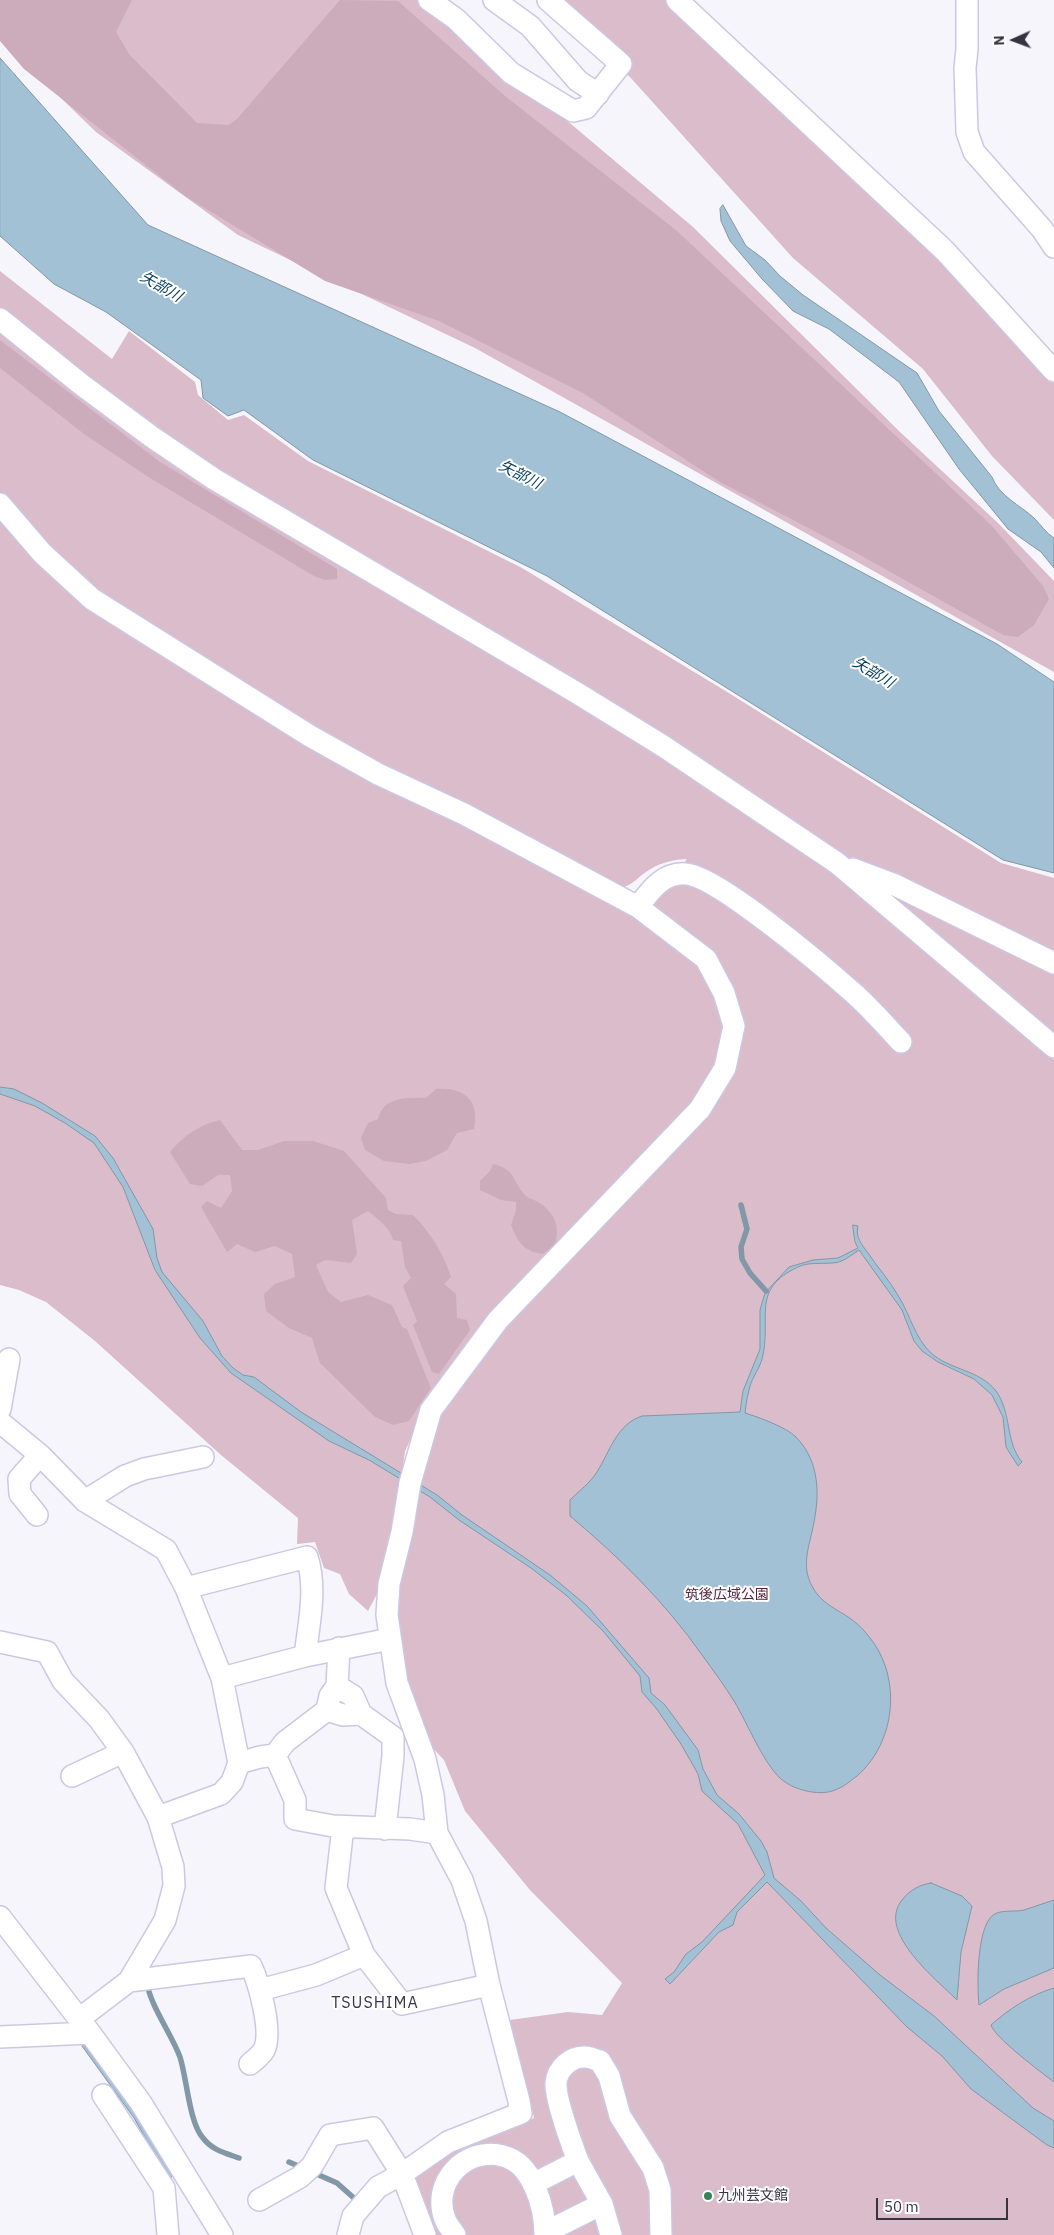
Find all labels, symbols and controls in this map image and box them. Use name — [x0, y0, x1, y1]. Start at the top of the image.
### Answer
north arrow — [989, 15, 1039, 65]
text: N — [990, 35, 1008, 46]
water label: 矢部川 — [137, 268, 185, 306]
water label: 矢部川 — [496, 457, 544, 493]
water label: 矢部川 — [849, 654, 897, 692]
park label: 筑後広域公園 — [685, 1587, 769, 1603]
district label: TSUSHIMA — [330, 1993, 420, 2013]
place label: 九州芸文館 — [718, 2188, 788, 2204]
scale bar — [879, 2188, 1012, 2220]
marker: 九州芸文館 — [702, 2190, 714, 2202]
text: 50 m — [884, 2197, 919, 2216]

